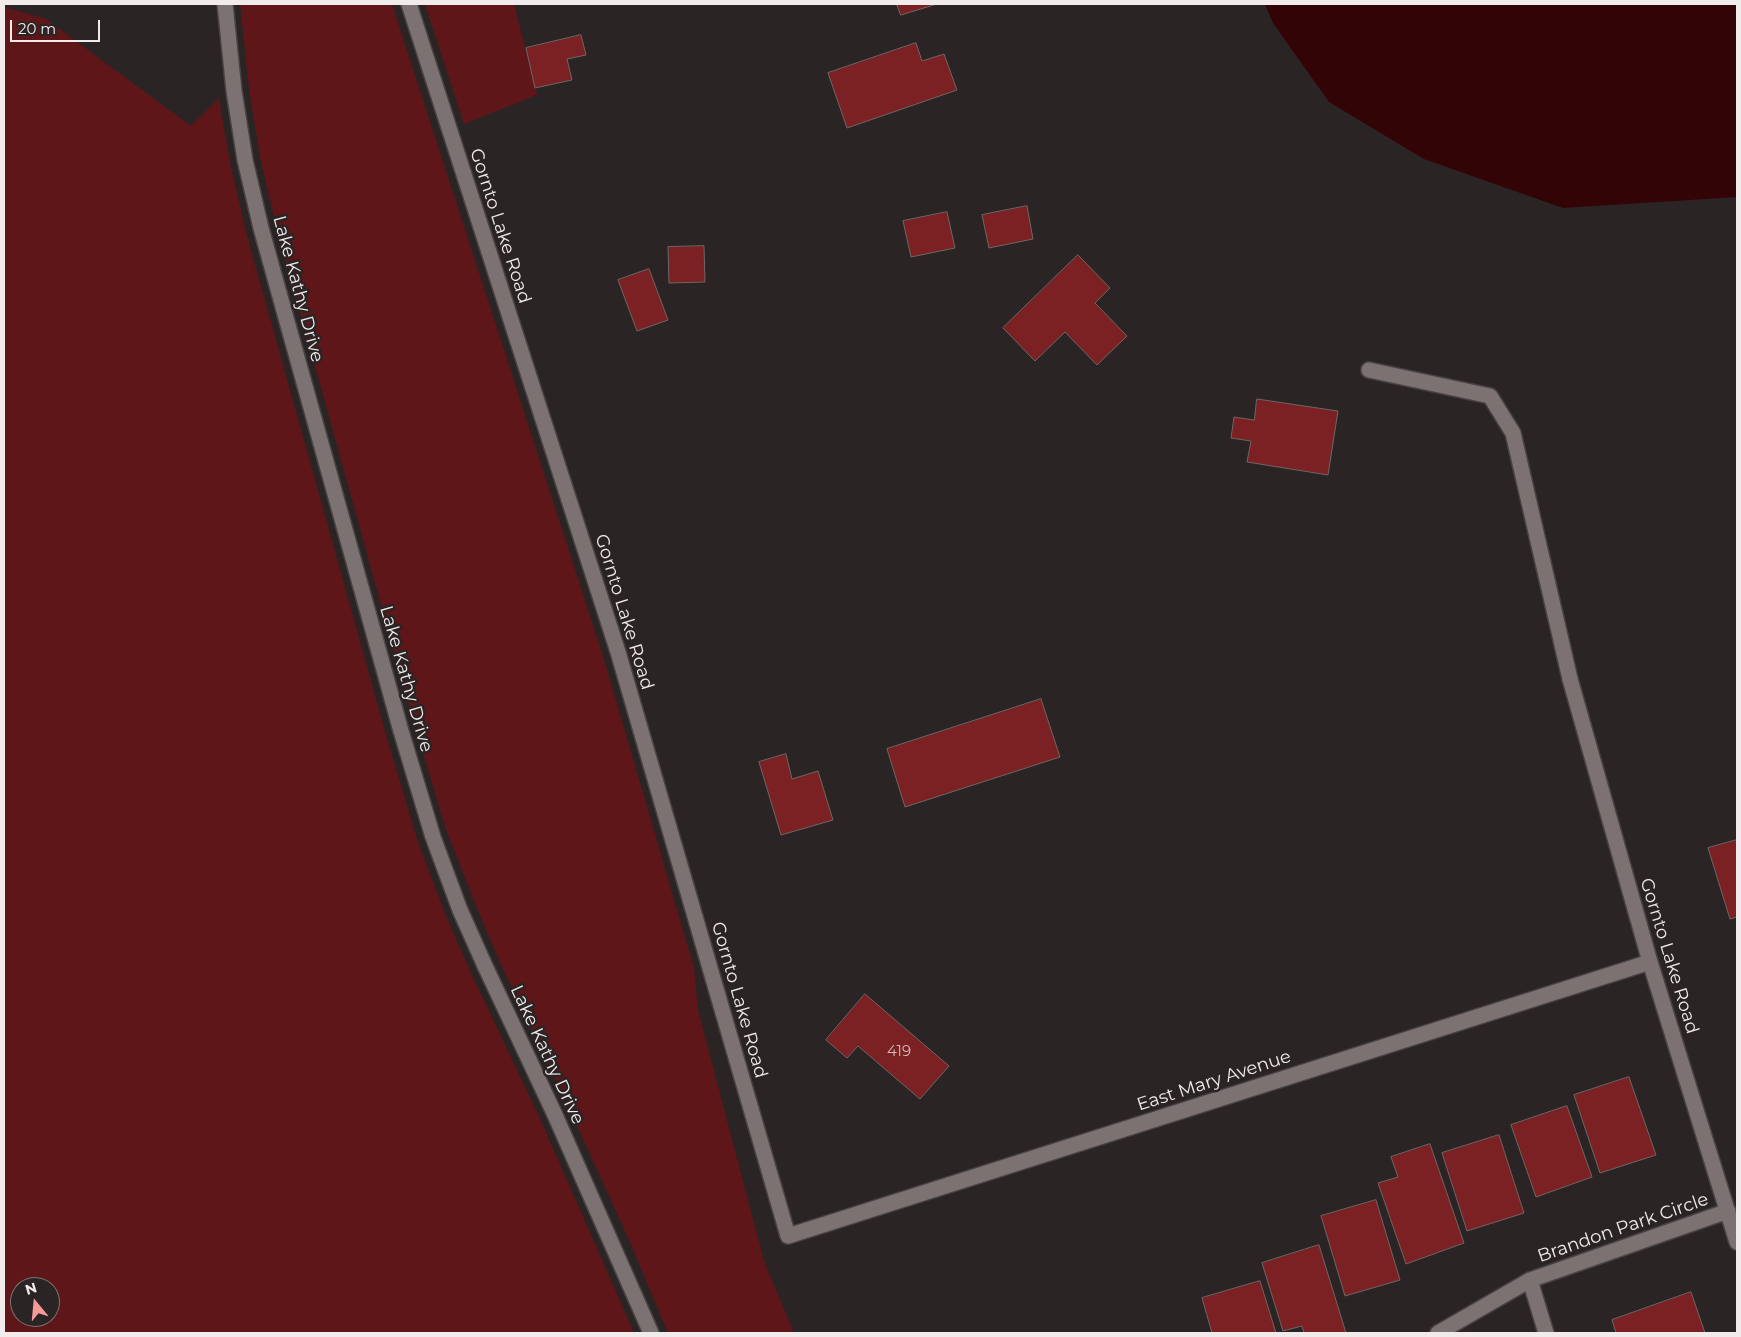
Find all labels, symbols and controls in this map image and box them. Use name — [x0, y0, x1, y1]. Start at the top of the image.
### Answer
scale bar — [12, 10, 102, 42]
text: 20 m — [18, 19, 56, 38]
street label: Gornto Lake Road — [465, 146, 535, 306]
street label: Lake Kathy Drive — [268, 213, 328, 365]
street label: Gornto Lake Road — [590, 532, 658, 692]
street label: Lake Kathy Drive — [375, 603, 437, 755]
street label: Gornto Lake Road — [1635, 876, 1703, 1036]
street label: Gornto Lake Road — [706, 919, 772, 1081]
street label: Lake Kathy Drive — [505, 982, 589, 1128]
house number: 419 — [887, 1043, 911, 1061]
street label: East Mary Avenue — [1134, 1046, 1294, 1116]
street label: Brandon Park Circle — [1535, 1189, 1711, 1267]
north arrow — [10, 1277, 60, 1327]
text: N — [23, 1278, 39, 1299]

